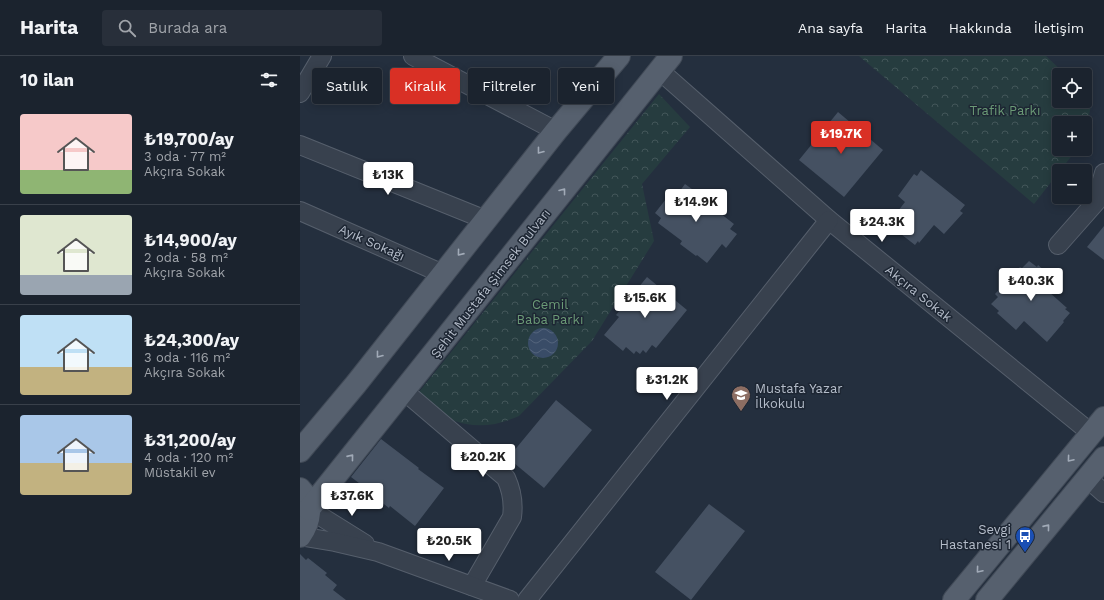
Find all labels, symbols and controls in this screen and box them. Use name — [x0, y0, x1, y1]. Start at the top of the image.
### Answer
search box — [102, 10, 382, 46]
text: Harita — [20, 16, 78, 39]
icon: search — [116, 17, 138, 39]
text: Burada ara — [148, 19, 227, 37]
text: Ana sayfa — [798, 20, 863, 36]
text: Harita — [885, 20, 927, 36]
text: Hakkında — [949, 20, 1012, 36]
text: İletişim — [1034, 20, 1084, 36]
chip: Satılık — [312, 68, 382, 104]
chip: Kiralık — [390, 68, 460, 104]
chip: Filtreler — [468, 68, 550, 104]
chip: Yeni — [558, 68, 614, 104]
map controls — [1052, 68, 1092, 204]
button: locate — [1052, 68, 1092, 108]
icon: filters — [258, 69, 280, 91]
text: 10 ilan — [20, 70, 74, 90]
park label: Trafik Parkı — [970, 103, 1040, 118]
button: + — [1052, 116, 1092, 156]
pin: ₺19.7K — [808, 121, 874, 155]
text: ₺19.7K — [820, 126, 862, 141]
text: ₺19,700/ay — [144, 129, 234, 149]
icon: home — [52, 130, 100, 178]
one-way arrow — [538, 146, 545, 153]
text: 3 oda · 77 m² — [144, 149, 226, 164]
pin: ₺13K — [364, 162, 412, 196]
text: Akçıra Sokak — [144, 164, 225, 179]
button: − — [1052, 164, 1092, 204]
text: ₺13K — [372, 167, 404, 182]
one-way arrow — [558, 188, 565, 195]
pin: ₺14.9K — [663, 189, 729, 223]
text: ₺14.9K — [674, 194, 718, 209]
street label: Şehit Mustafa Şimsek Bulvarı — [428, 206, 553, 361]
pin: ₺24.3K — [849, 209, 915, 243]
text: ₺24.3K — [859, 214, 905, 229]
street label: Ayık Sokağı — [336, 221, 407, 264]
text: ₺14,900/ay — [144, 230, 237, 250]
icon: home — [52, 231, 100, 279]
one-way arrow — [458, 248, 465, 255]
text: 2 oda · 58 m² — [144, 250, 228, 265]
street label: Akçıra Sokak — [882, 262, 955, 325]
text: Akçıra Sokak — [144, 265, 225, 280]
pin: ₺40.3K — [998, 268, 1064, 302]
text: ₺40.3K — [1008, 273, 1054, 288]
pin: ₺15.6K — [612, 285, 678, 319]
text: ₺15.6K — [623, 290, 667, 305]
park label: Cemil Baba Parkı — [517, 297, 583, 327]
text: ₺24,300/ay — [144, 330, 239, 350]
icon: home — [52, 331, 100, 379]
text: 3 oda · 116 m² — [144, 350, 230, 365]
one-way arrow — [377, 350, 384, 357]
text: Akçıra Sokak — [144, 365, 225, 380]
pin: ₺31.2K — [634, 367, 700, 401]
text: ₺31.2K — [645, 372, 689, 387]
place label: Mustafa Yazar İlkokulu — [755, 381, 843, 411]
school or university icon: Mustafa Yazar İlkokulu — [730, 384, 752, 412]
text: ₺31,200/ay — [144, 430, 236, 450]
icon: home — [52, 431, 100, 479]
pin: ₺20.2K — [450, 444, 516, 478]
text: ₺20.2K — [460, 449, 506, 464]
text: 4 oda · 120 m² — [144, 450, 233, 465]
one-way arrow — [347, 454, 354, 461]
one-way arrow — [1068, 454, 1075, 461]
text: Müstakil ev — [144, 465, 216, 480]
pin: ₺37.6K — [319, 483, 385, 517]
text: ₺37.6K — [330, 488, 374, 503]
place label: Sevgi Hastanesi 1 — [939, 522, 1011, 552]
one-way arrow — [1042, 524, 1049, 531]
bus stop icon: Sevgi Hastanesi 1 — [1014, 525, 1036, 553]
pin: ₺20.5K — [416, 528, 482, 562]
text: ₺20.5K — [426, 533, 472, 548]
one-way arrow — [976, 565, 983, 572]

